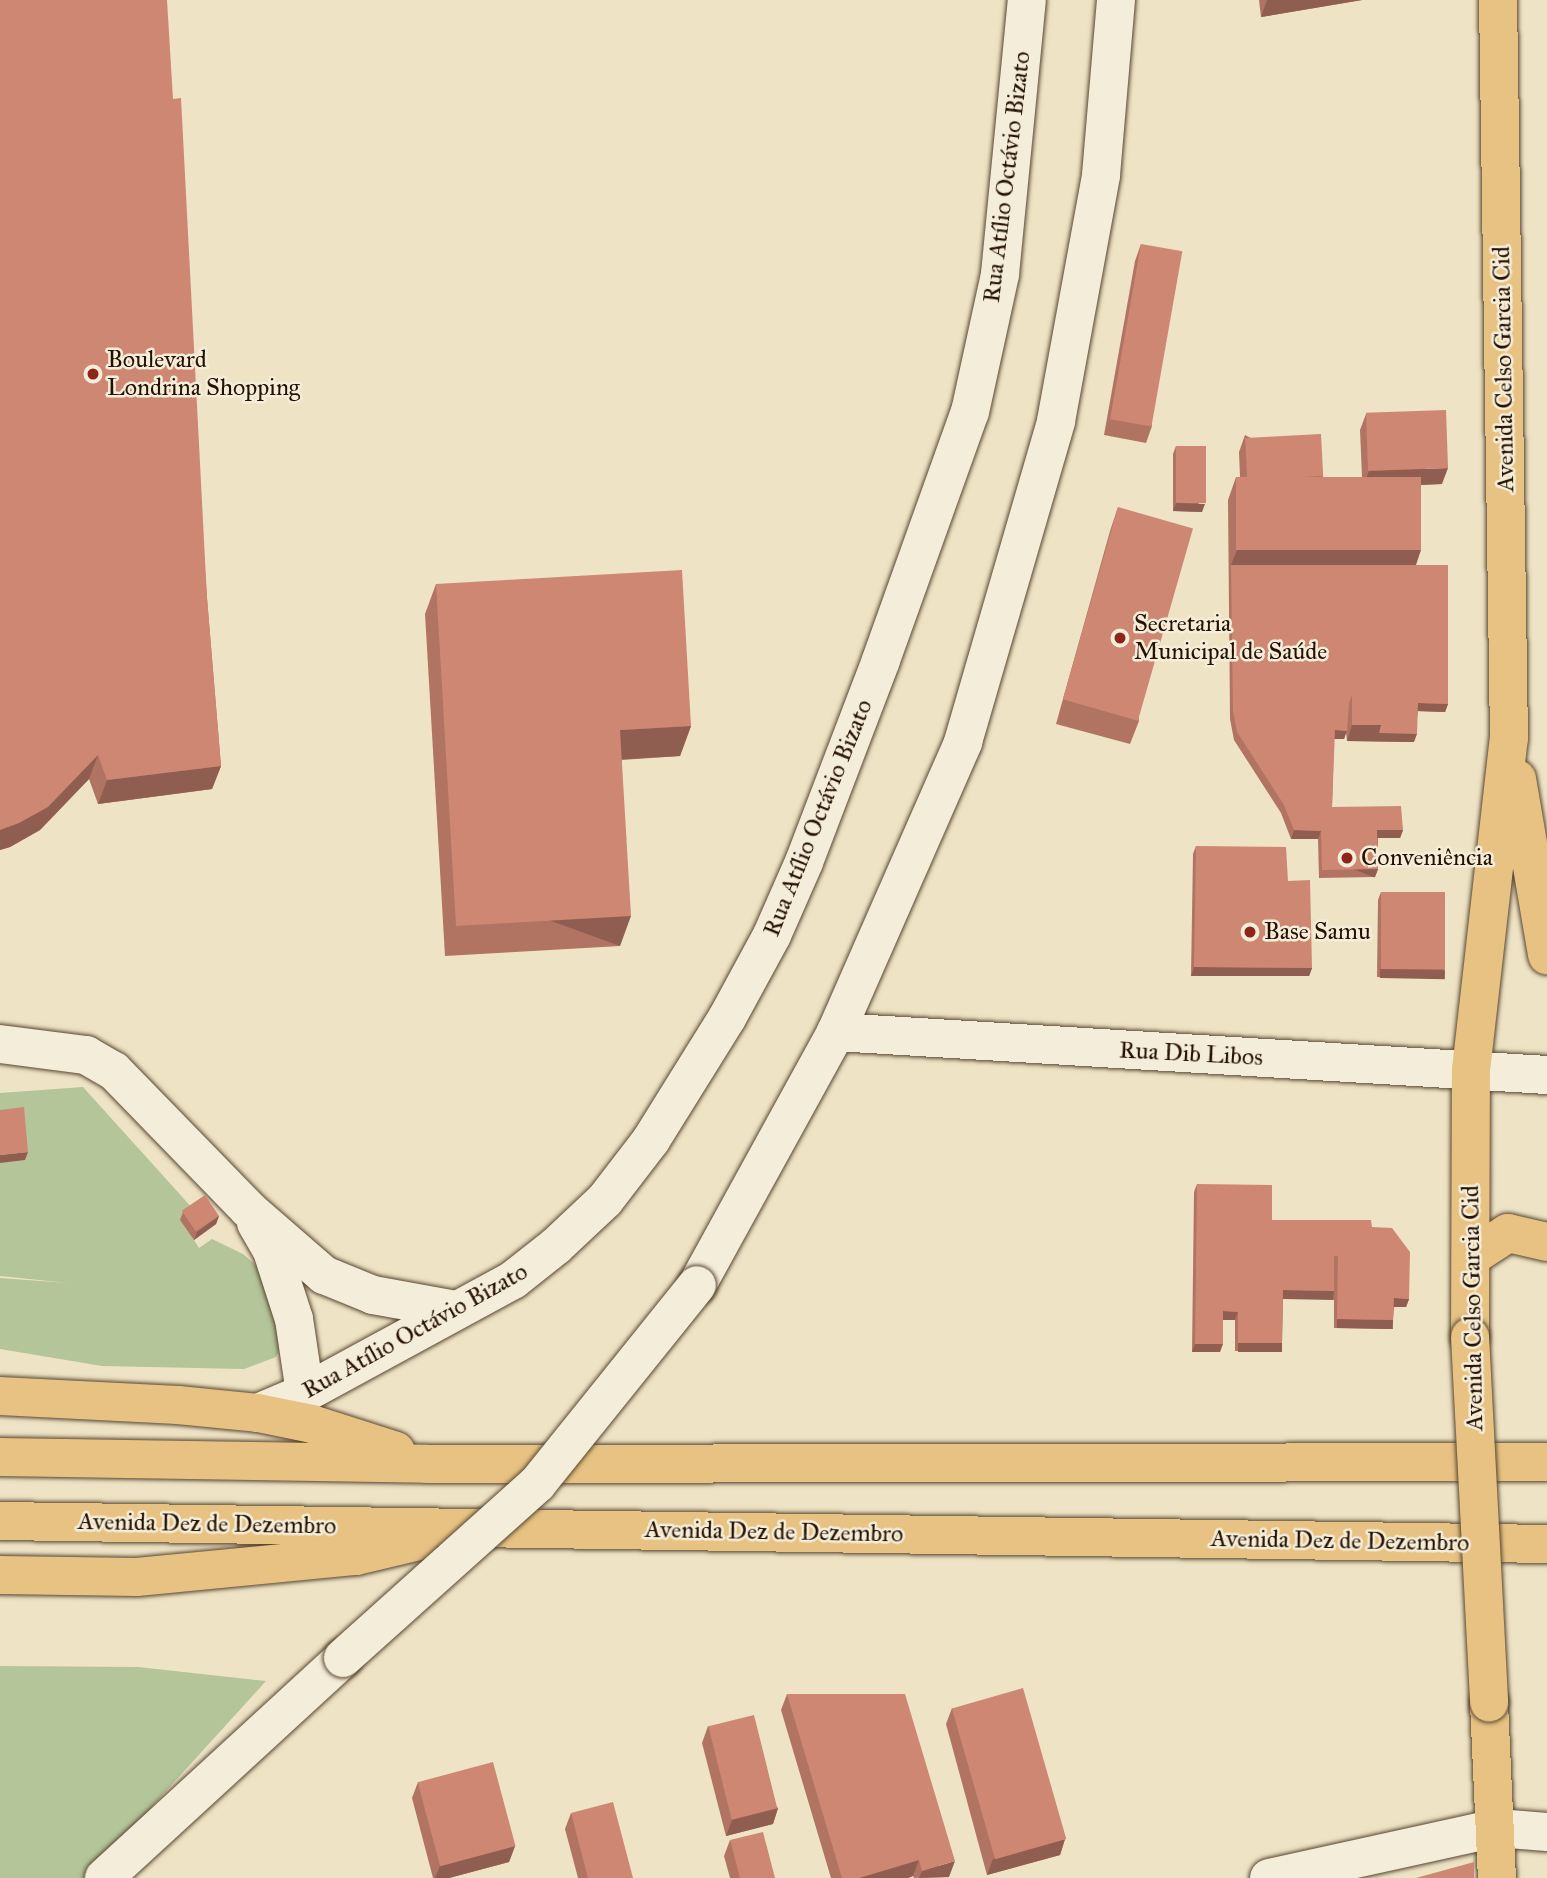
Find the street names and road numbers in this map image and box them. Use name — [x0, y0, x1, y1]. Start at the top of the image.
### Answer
street label: Rua Atílio Octávio Bizato — [977, 50, 1037, 304]
street label: Avenida Celso Garcia Cid — [1487, 246, 1521, 492]
street label: Rua Atílio Octávio Bizato — [757, 695, 879, 941]
street label: Rua Dib Libos — [1118, 1036, 1264, 1072]
street label: Avenida Celso Garcia Cid — [1456, 1185, 1490, 1431]
street label: Rua Atílio Octávio Bizato — [297, 1257, 533, 1405]
street label: Avenida Dez de Dezembro — [78, 1507, 336, 1541]
street label: Avenida Dez de Dezembro — [645, 1515, 903, 1549]
street label: Avenida Dez de Dezembro — [1211, 1524, 1469, 1558]

